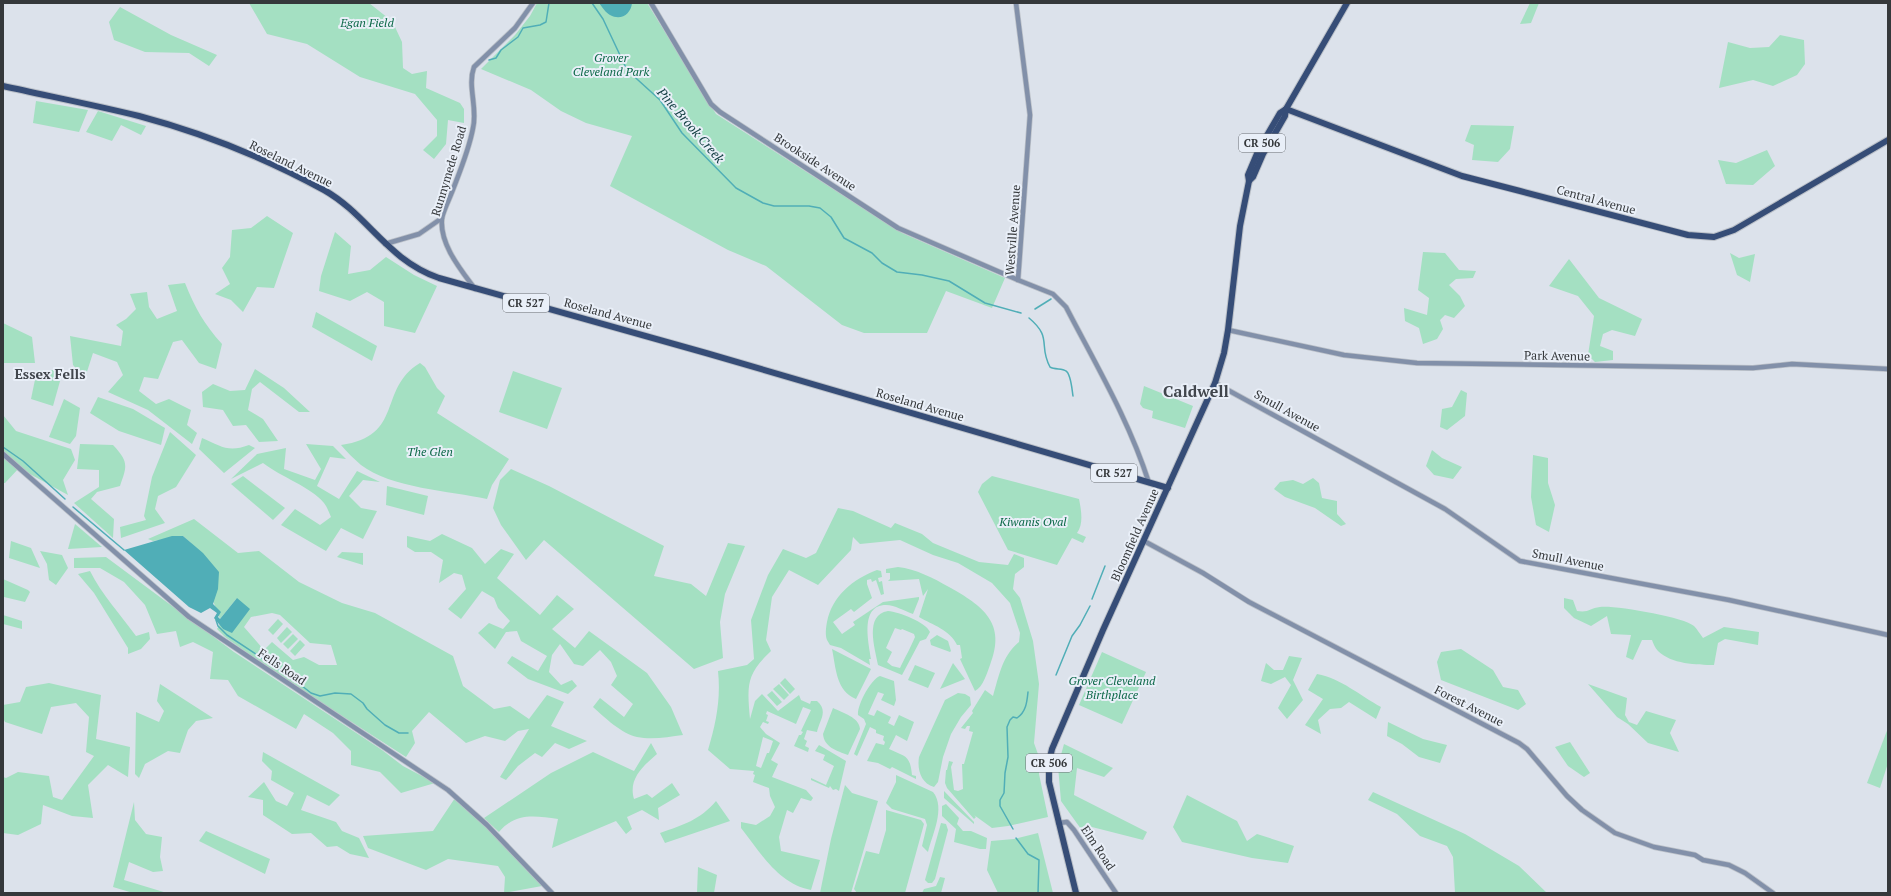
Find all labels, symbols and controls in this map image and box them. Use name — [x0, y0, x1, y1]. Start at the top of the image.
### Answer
park label: Egan Field — [339, 15, 394, 30]
park label: Grover Cleveland Park — [573, 50, 649, 79]
water label: Pine Brook Creek — [653, 83, 729, 167]
street label: Runnymede Road — [428, 124, 469, 218]
street label: Brookside Avenue — [771, 129, 859, 194]
road number: CR 506 — [1239, 134, 1285, 152]
street label: Roseland Avenue — [247, 137, 335, 190]
street label: Central Avenue — [1555, 182, 1637, 217]
street label: Westville Avenue — [1002, 184, 1023, 276]
road number: CR 527 — [503, 294, 549, 312]
street label: Roseland Avenue — [562, 295, 654, 333]
street label: Park Avenue — [1524, 347, 1590, 364]
district label: Essex Fells — [14, 364, 86, 383]
district label: Caldwell — [1163, 380, 1229, 402]
street label: Roseland Avenue — [874, 385, 966, 424]
street label: Smull Avenue — [1252, 386, 1323, 435]
park label: The Glen — [407, 444, 453, 459]
road number: CR 527 — [1091, 464, 1137, 482]
street label: Bloomfield Avenue — [1107, 486, 1162, 584]
park label: Kiwanis Oval — [998, 514, 1067, 529]
street label: Smull Avenue — [1531, 545, 1605, 574]
street label: Fells Road — [255, 645, 309, 688]
park label: Grover Cleveland Birthplace — [1069, 673, 1156, 702]
street label: Forest Avenue — [1432, 682, 1506, 729]
road number: CR 506 — [1026, 754, 1072, 772]
street label: Elm Road — [1078, 823, 1119, 873]

